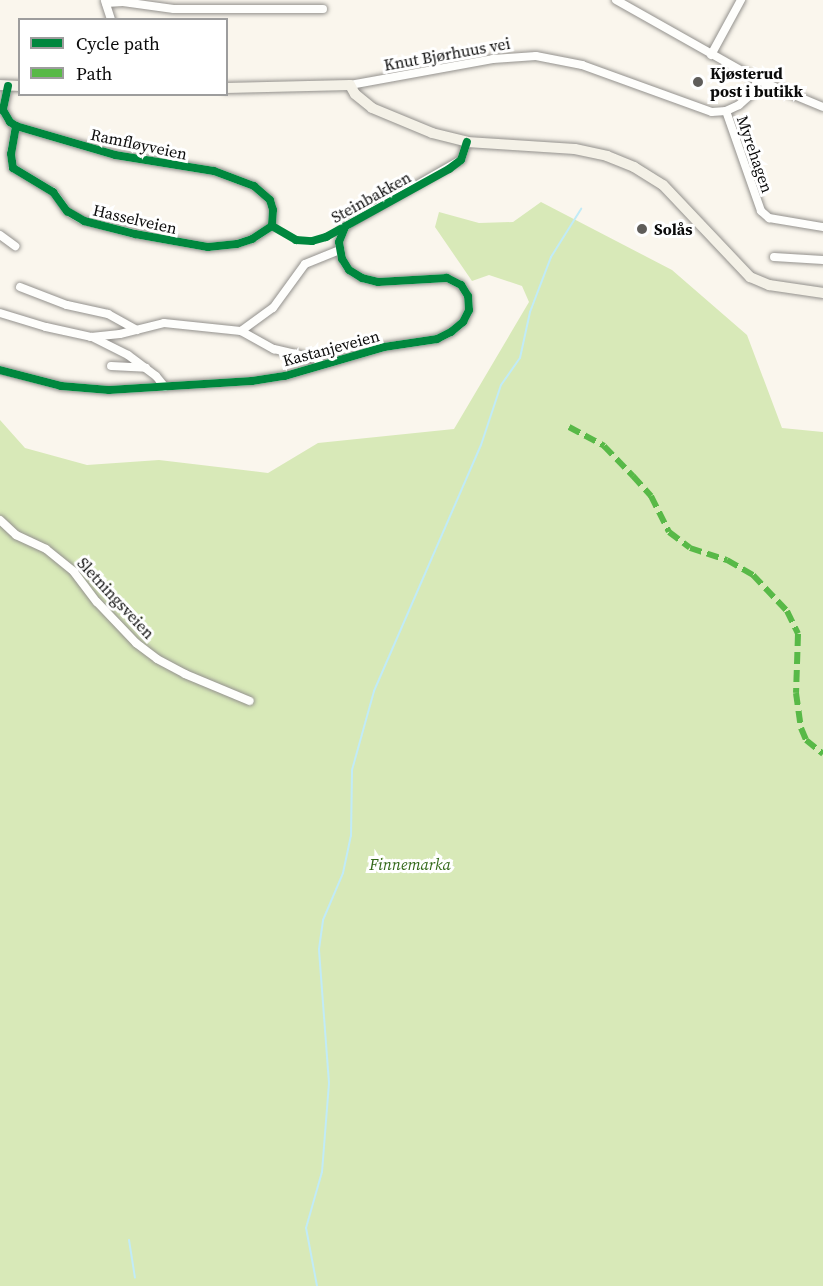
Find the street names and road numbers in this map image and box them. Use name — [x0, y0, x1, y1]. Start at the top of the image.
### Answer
street label: Knut Bjørhuus vei — [382, 33, 512, 75]
street label: Myrehagen — [733, 113, 777, 195]
street label: Ramfløyveien — [89, 124, 189, 164]
street label: Steinbakken — [328, 167, 414, 227]
street label: Hasselveien — [91, 200, 179, 238]
street label: Kastanjeveien — [280, 326, 382, 370]
street label: Sletningsveien — [73, 553, 159, 643]

